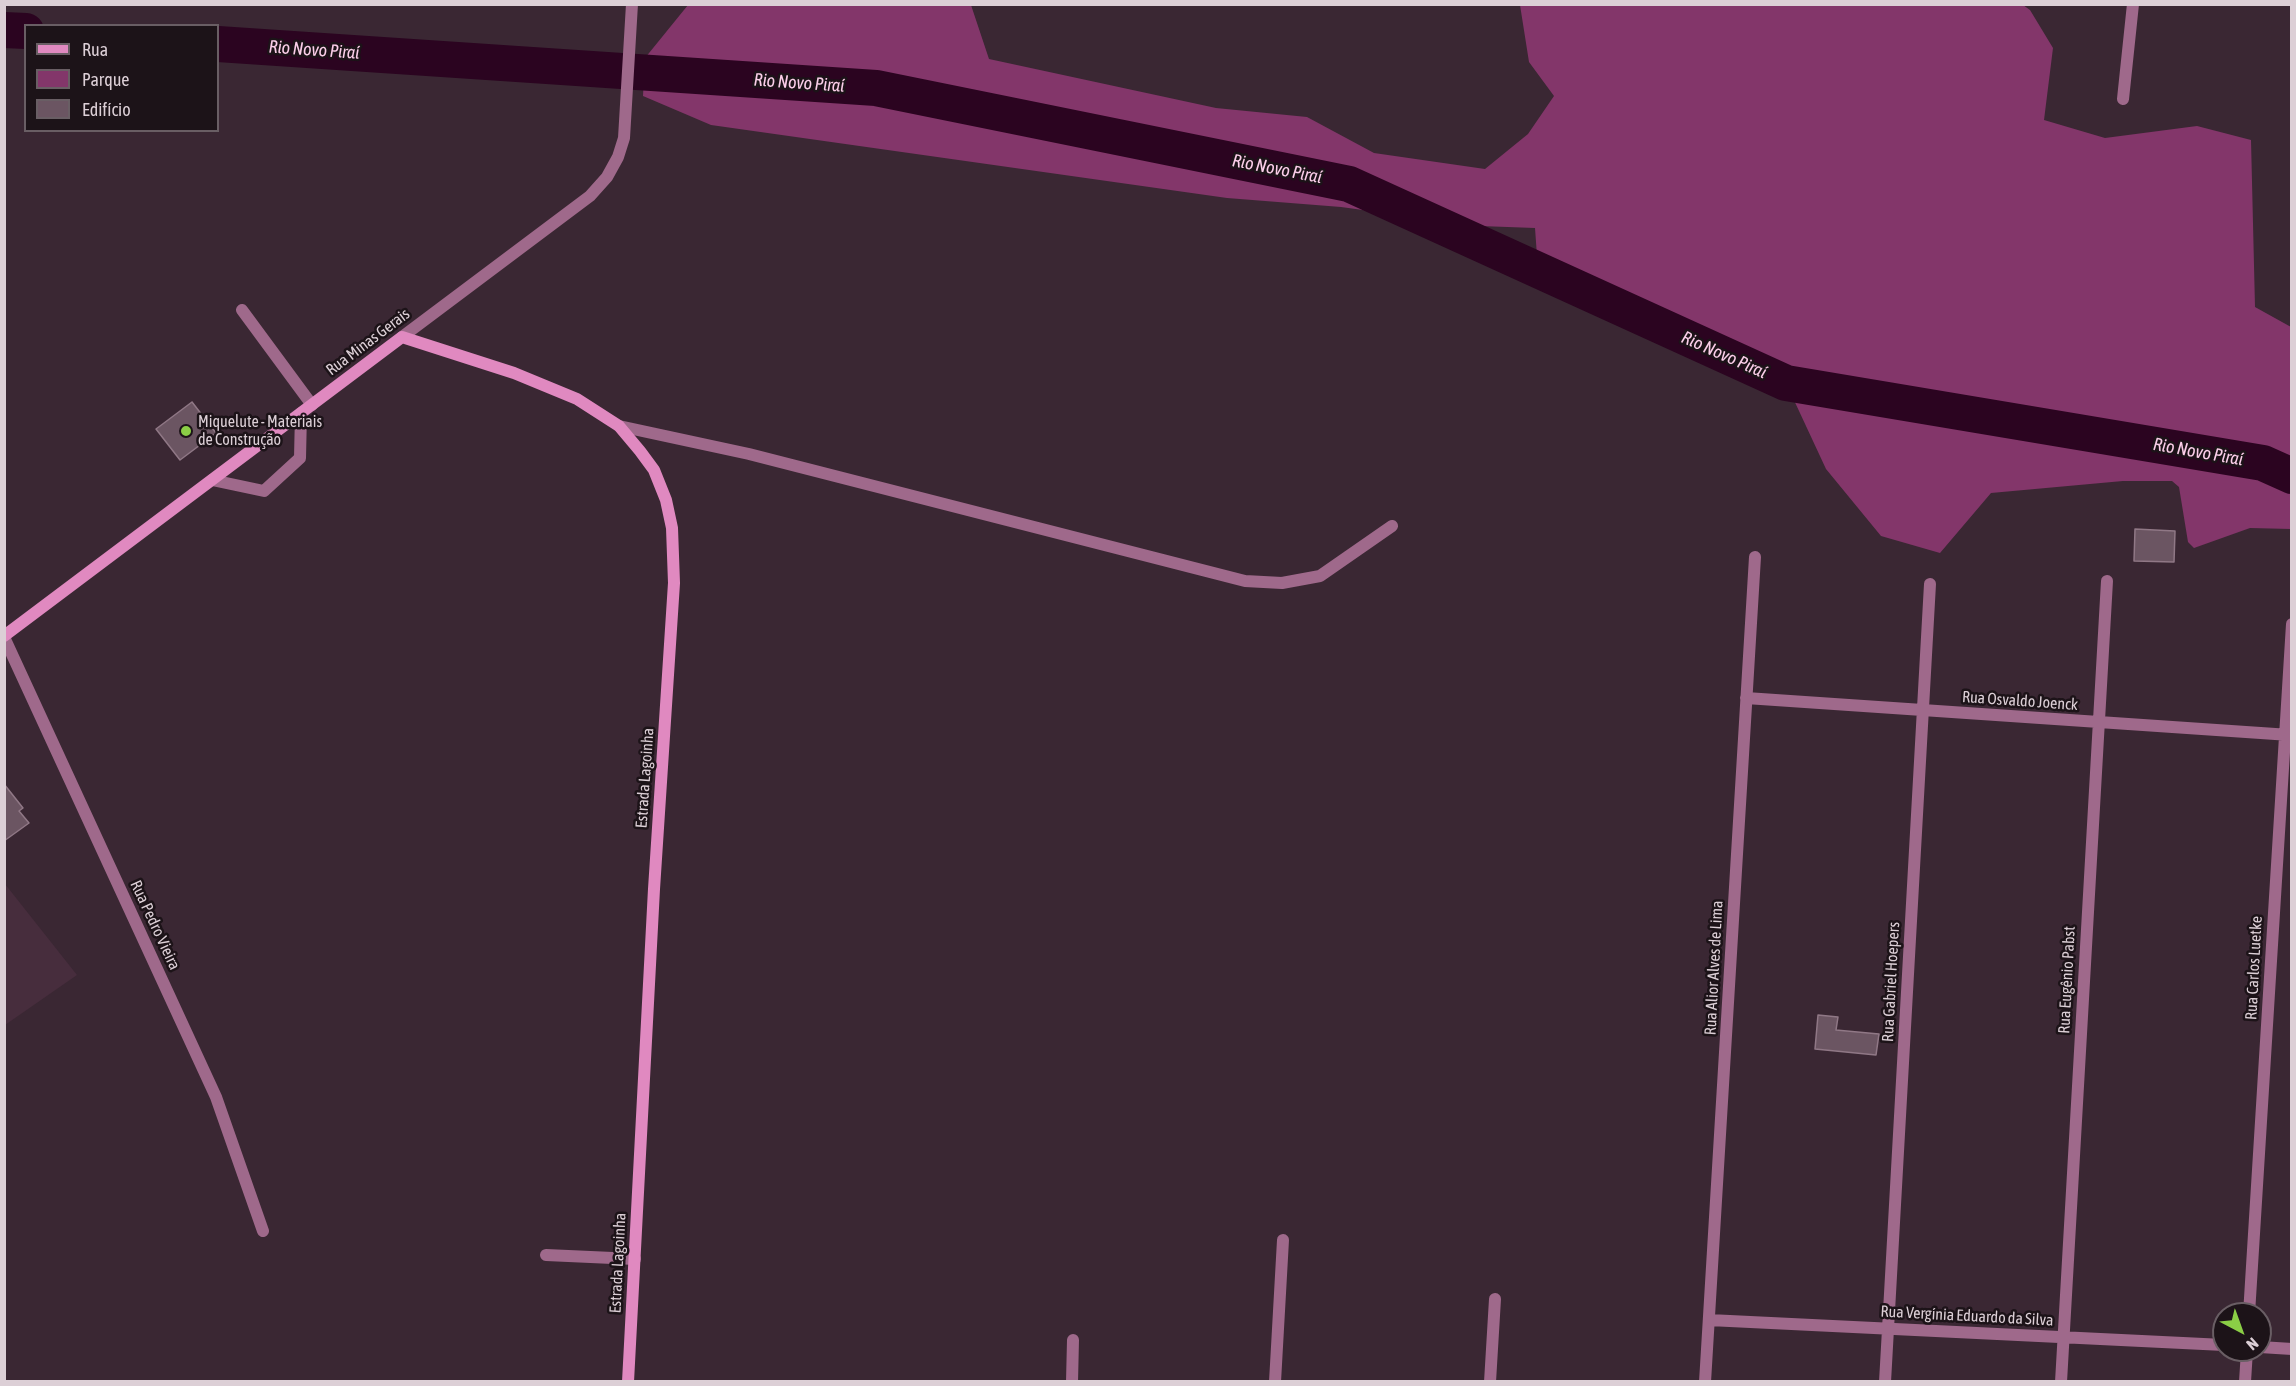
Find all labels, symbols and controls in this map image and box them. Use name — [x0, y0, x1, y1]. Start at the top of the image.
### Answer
legend — [24, 24, 219, 132]
water label: Rio Novo Piraí — [268, 36, 360, 64]
text: Rua — [82, 39, 108, 60]
text: Parque — [82, 69, 130, 90]
water label: Rio Novo Piraí — [753, 69, 845, 97]
text: Edifício — [82, 99, 131, 120]
water label: Rio Novo Piraí — [1230, 150, 1324, 188]
street label: Rua Minas Gerais — [322, 304, 414, 380]
water label: Rio Novo Piraí — [1678, 327, 1770, 383]
place label: Miquelute - Materiais de Construção — [198, 412, 322, 450]
marker: Miquelute - Materiais de Construção — [179, 424, 193, 438]
water label: Rio Novo Piraí — [2151, 433, 2245, 471]
street label: Rua Osvaldo Joenck — [1961, 687, 2079, 715]
street label: Estrada Lagoinha — [632, 727, 658, 829]
street label: Rua Pedro Vieira — [126, 877, 184, 973]
street label: Rua Alior Alves de Lima — [1701, 900, 1727, 1036]
street label: Rua Carlos Luetke — [2242, 916, 2266, 1020]
street label: Rua Gabriel Hoepers — [1878, 921, 1904, 1043]
street label: Rua Eugênio Pabst — [2055, 926, 2079, 1034]
street label: Estrada Lagoinha — [606, 1212, 630, 1314]
street label: Rua Vergínia Eduardo da Silva — [1880, 1302, 2054, 1330]
north arrow — [2212, 1302, 2272, 1362]
text: N — [2243, 1334, 2262, 1354]

